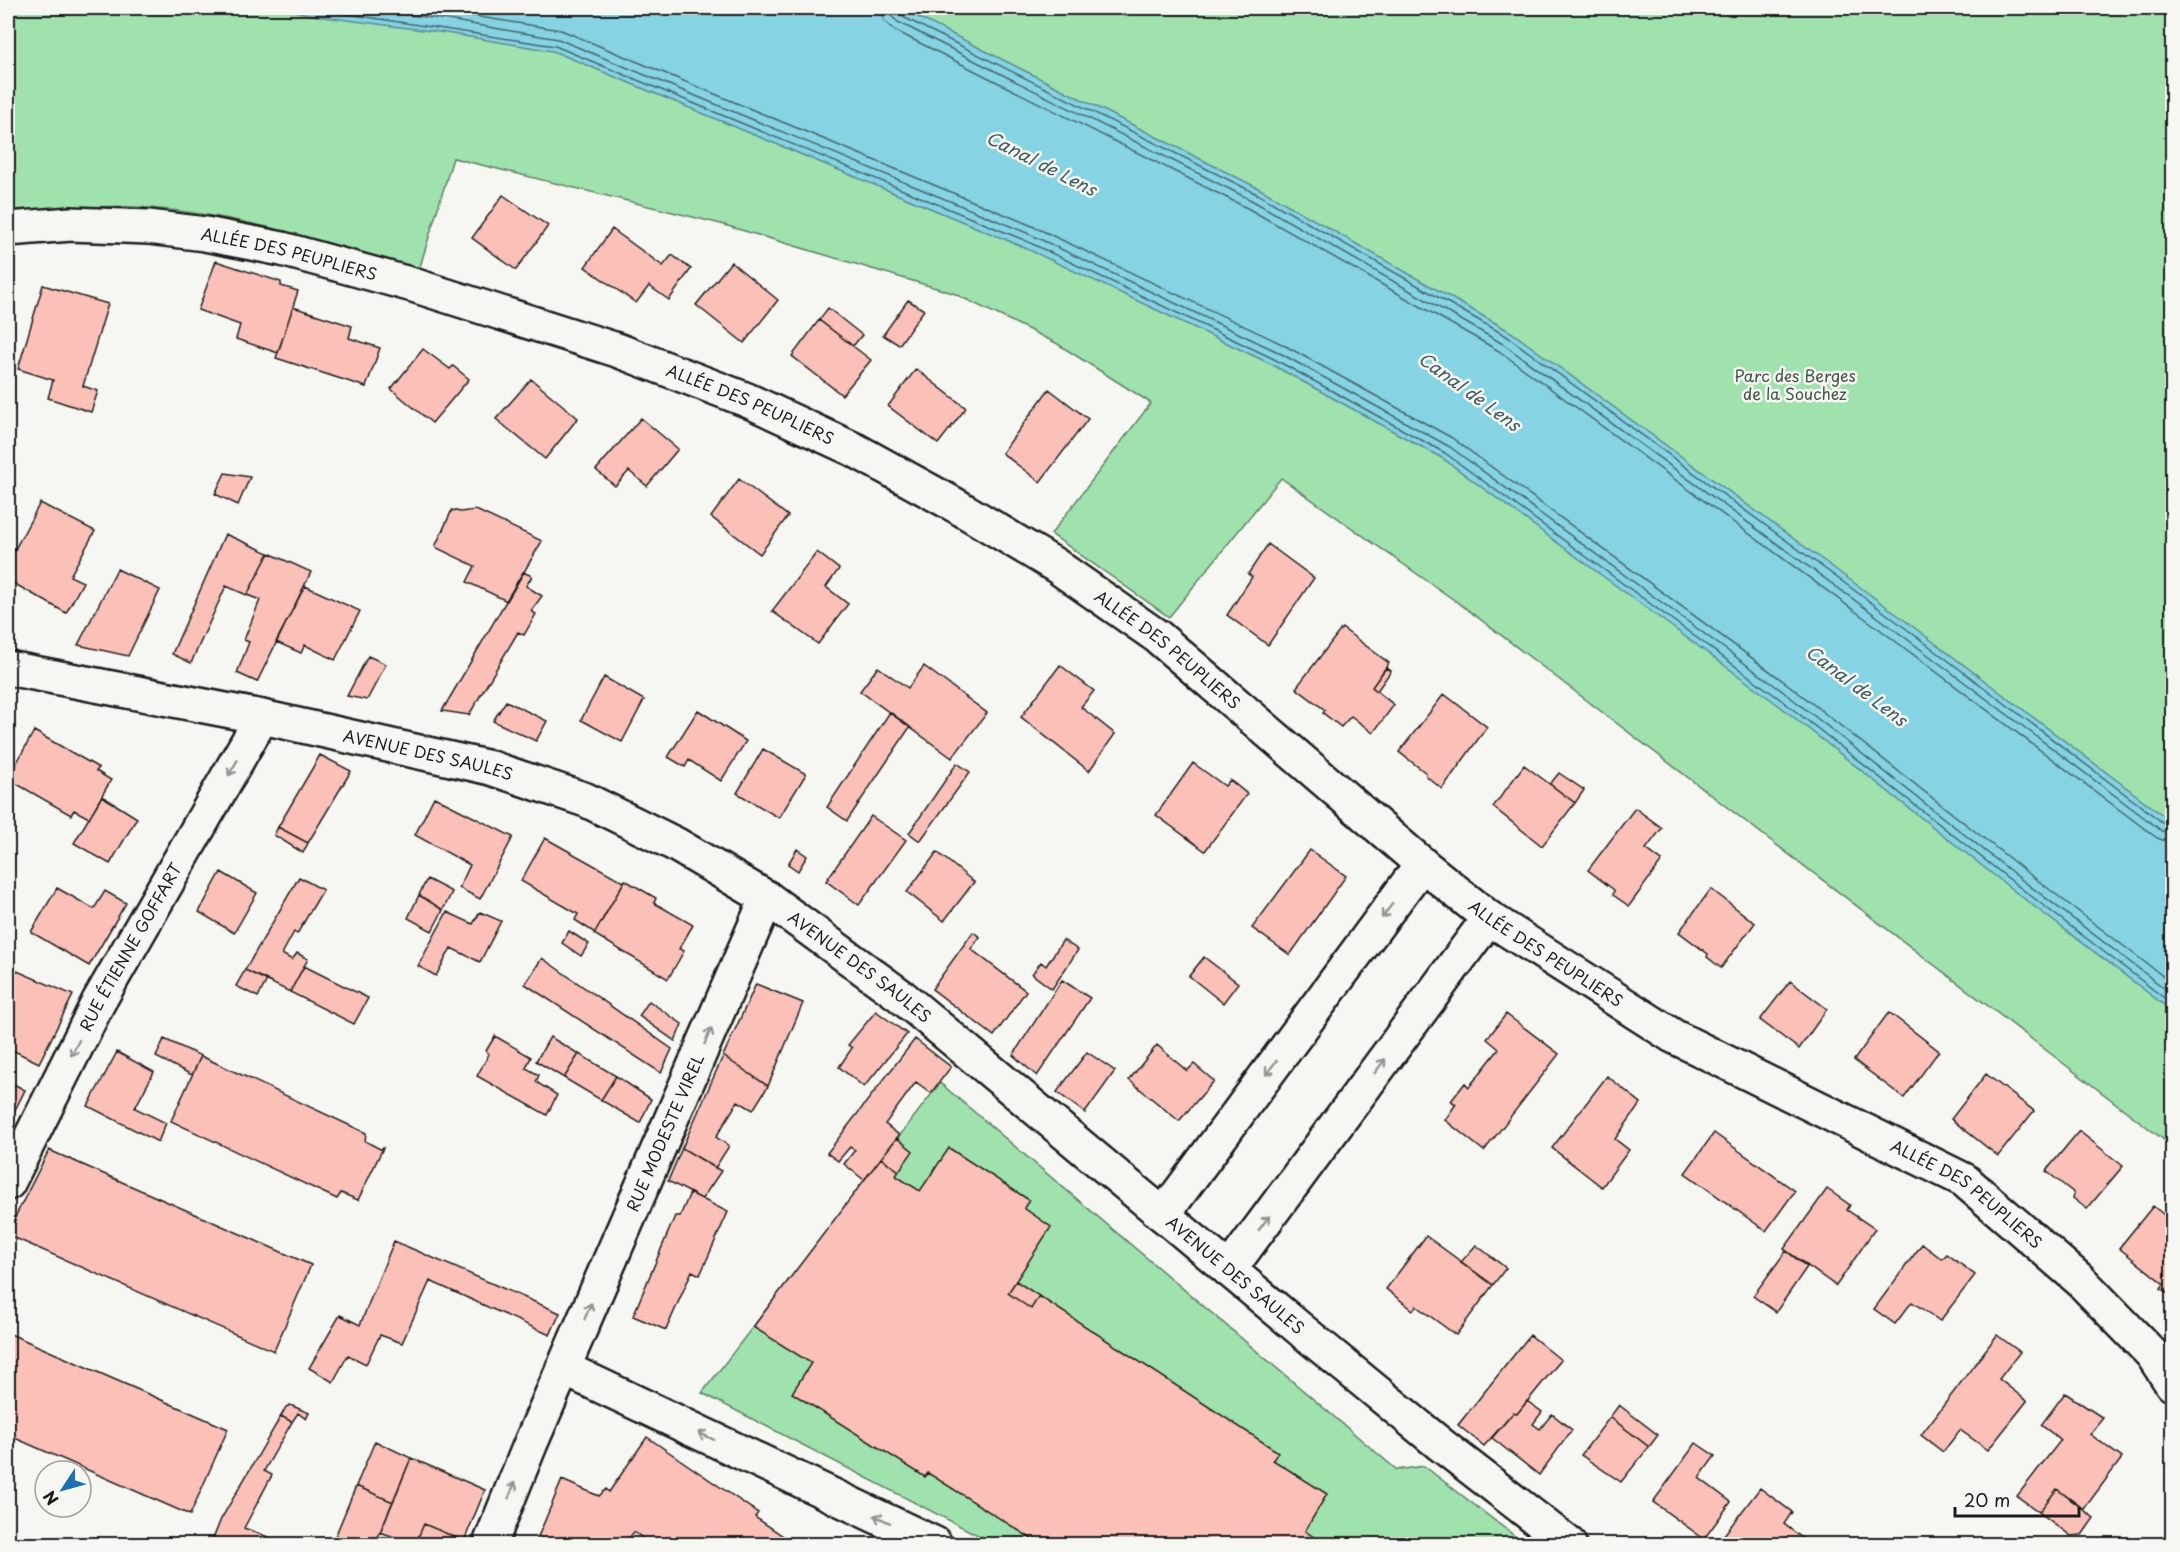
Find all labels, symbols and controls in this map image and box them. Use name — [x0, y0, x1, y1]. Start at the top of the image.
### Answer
water label: Canal de Lens — [982, 123, 1103, 203]
street label: ALLÉE DES PEUPLIERS — [199, 221, 380, 286]
water label: Canal de Lens — [1413, 344, 1528, 438]
street label: ALLÉE DES PEUPLIERS — [663, 357, 838, 450]
park label: Parc des Berges de la Souchez — [1734, 363, 1856, 405]
street label: ALLÉE DES PEUPLIERS — [1090, 583, 1246, 714]
water label: Canal de Lens — [1801, 638, 1915, 733]
street label: AVENUE DES SAULES — [341, 722, 516, 786]
one-way arrow — [226, 759, 238, 776]
street label: RUE ÉTIENNE GOFFART — [73, 858, 187, 1035]
street label: ALLÉE DES PEUPLIERS — [1464, 893, 1628, 1012]
one-way arrow — [1381, 902, 1393, 918]
street label: AVENUE DES SAULES — [784, 905, 937, 1028]
one-way arrow — [703, 1027, 714, 1045]
one-way arrow — [69, 1038, 81, 1056]
street label: RUE MODESTE VIREL — [620, 1050, 709, 1215]
one-way arrow — [1373, 1058, 1386, 1074]
one-way arrow — [1264, 1059, 1277, 1075]
street label: ALLÉE DES PEUPLIERS — [1887, 1133, 2048, 1253]
street label: AVENUE DES SAULES — [1162, 1210, 1310, 1339]
one-way arrow — [1258, 1215, 1270, 1231]
one-way arrow — [584, 1302, 595, 1320]
one-way arrow — [697, 1429, 715, 1441]
north arrow — [33, 1459, 93, 1519]
scale bar — [1955, 1480, 2080, 1518]
one-way arrow — [507, 1482, 518, 1500]
text: N — [37, 1486, 63, 1511]
text: 20 m — [1964, 1486, 2010, 1513]
one-way arrow — [874, 1513, 892, 1525]

